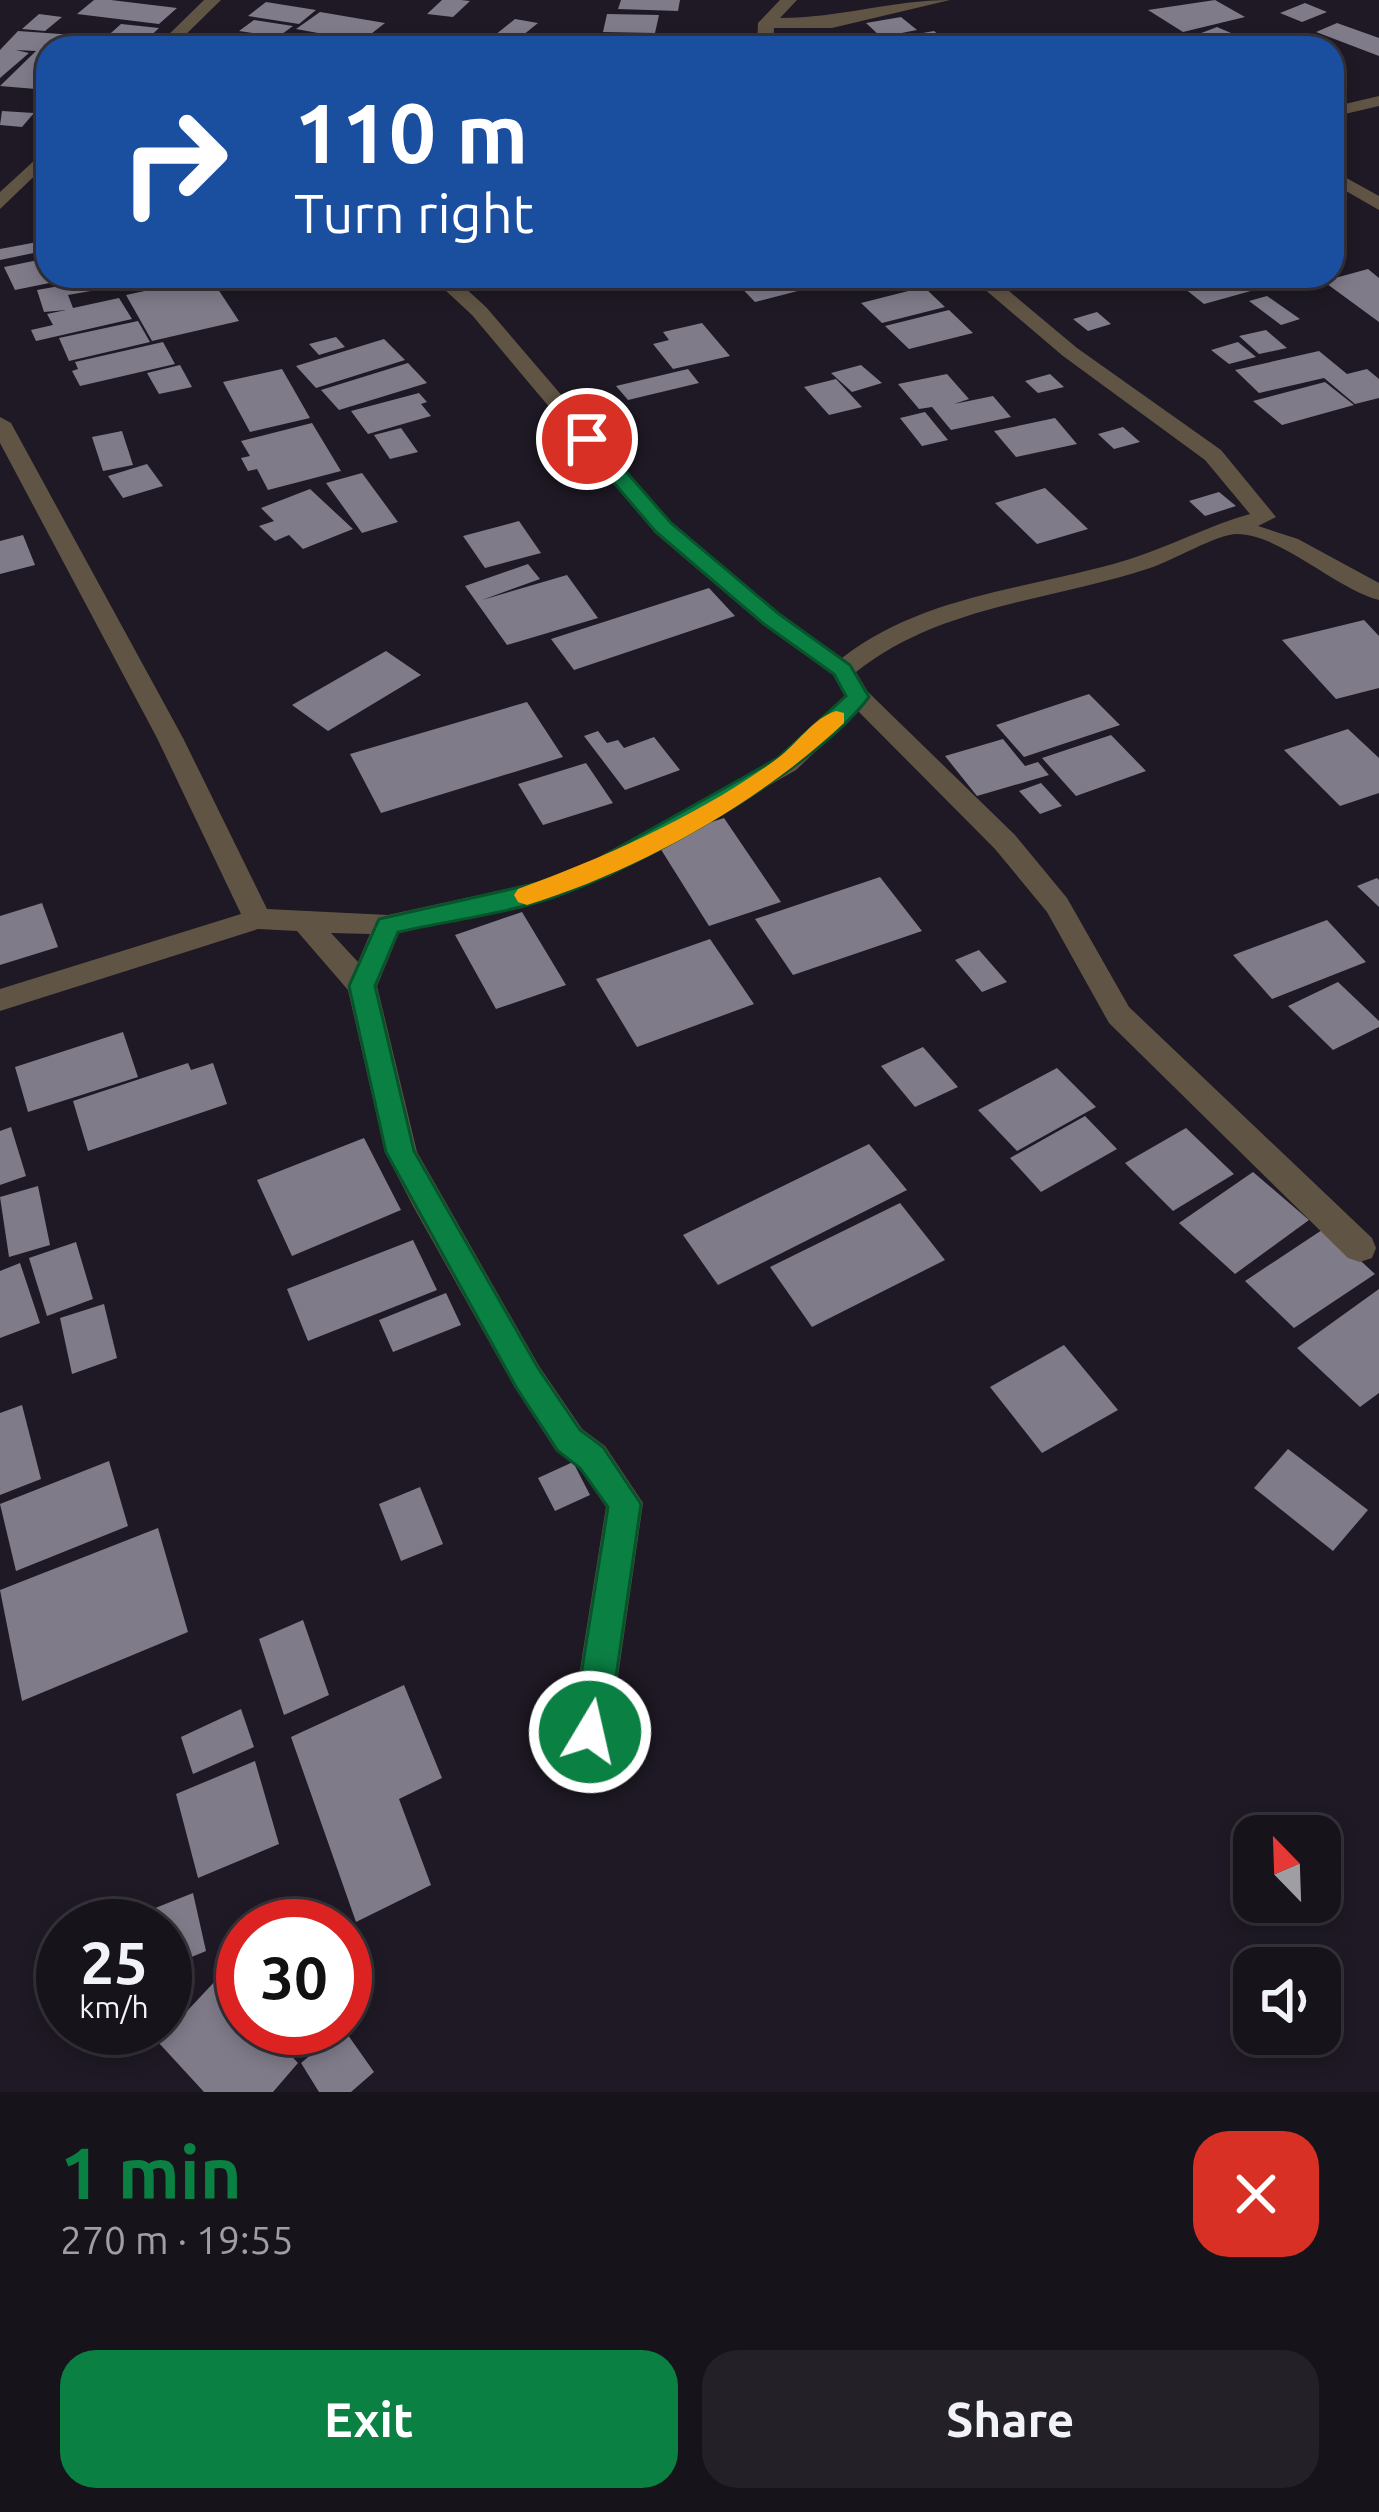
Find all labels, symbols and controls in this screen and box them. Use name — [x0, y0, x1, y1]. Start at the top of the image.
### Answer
icon: right — [96, 84, 252, 240]
text: 110 m — [294, 85, 528, 179]
text: Turn right — [294, 183, 534, 243]
pin — [536, 388, 638, 490]
icon: arrive — [554, 406, 620, 472]
position arrow — [527, 1669, 653, 1795]
north arrow — [1233, 1815, 1341, 1923]
map controls — [1233, 1815, 1341, 2055]
speed limit sign: 30 — [216, 1899, 372, 2055]
text: 25 — [80, 1928, 148, 1995]
button: sound — [1233, 1947, 1341, 2055]
text: km/h — [79, 1990, 149, 2024]
button: close — [1193, 2131, 1319, 2257]
text: 1 min — [60, 2132, 242, 2213]
text: 270 m · 19:55 — [60, 2218, 294, 2261]
button: Exit — [60, 2350, 678, 2488]
button: Share — [702, 2350, 1319, 2488]

